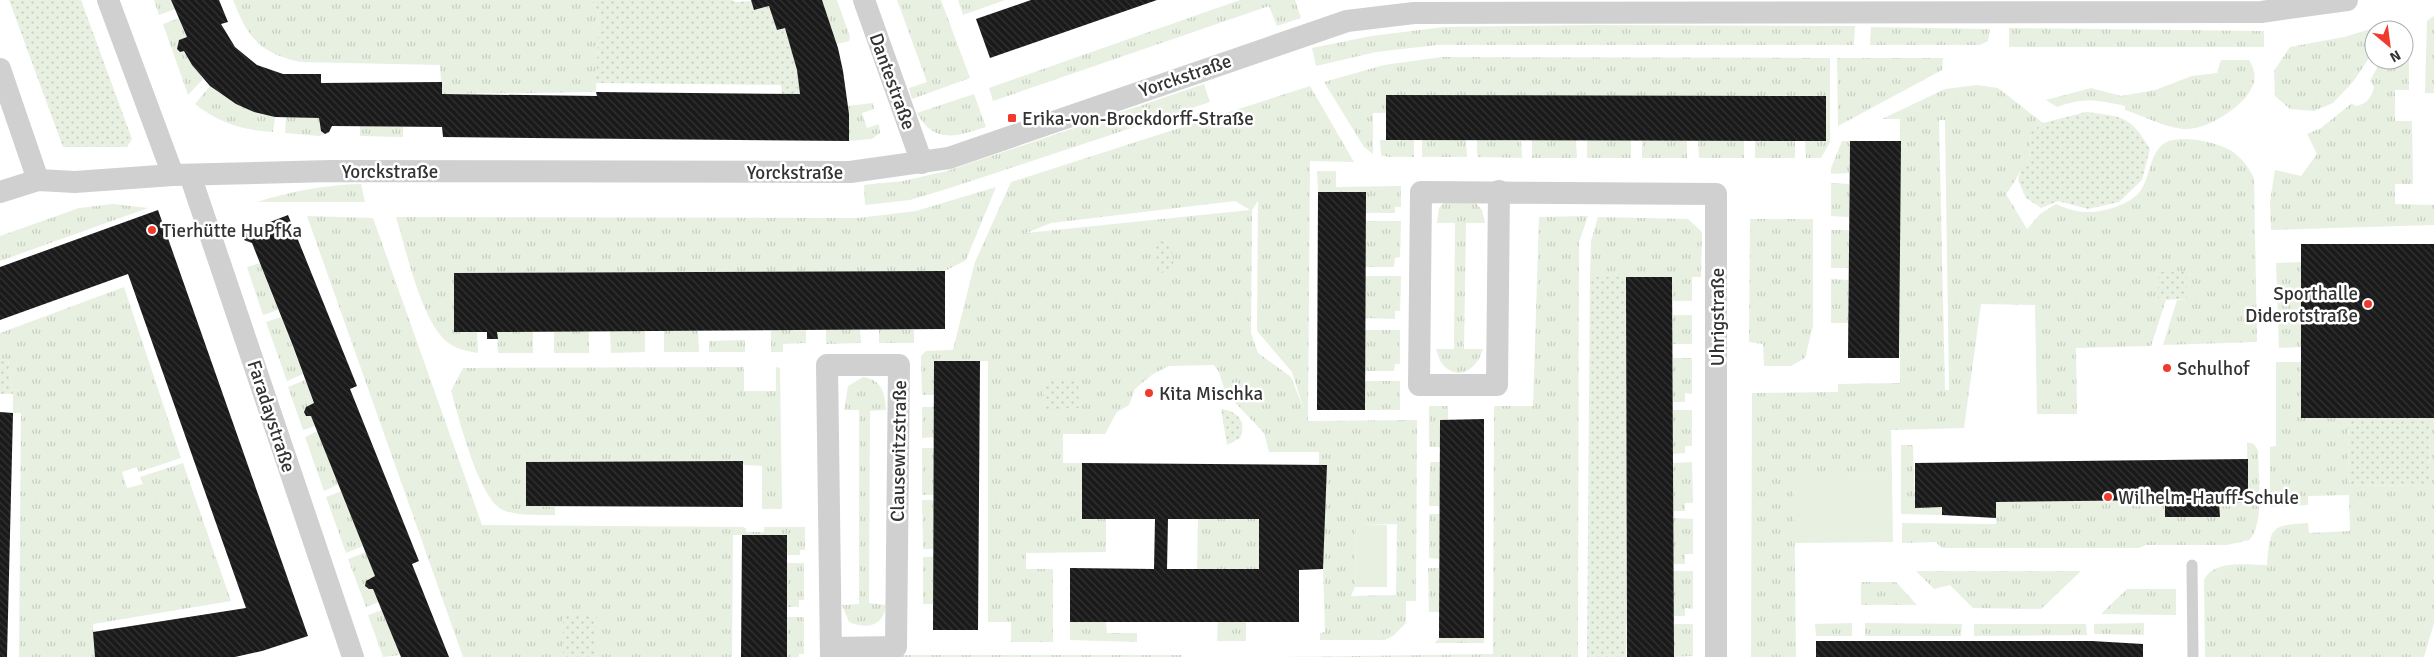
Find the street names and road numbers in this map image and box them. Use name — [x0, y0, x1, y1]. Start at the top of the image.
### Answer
street label: Dantestraße — [864, 30, 921, 133]
street label: Yorckstraße — [1136, 49, 1235, 103]
street label: Yorckstraße — [342, 160, 438, 184]
street label: Yorckstraße — [747, 161, 843, 185]
street label: Uhrigstraße — [1706, 268, 1730, 366]
street label: Faradaystraße — [242, 357, 300, 475]
street label: Clausewitzstraße — [886, 380, 912, 522]

